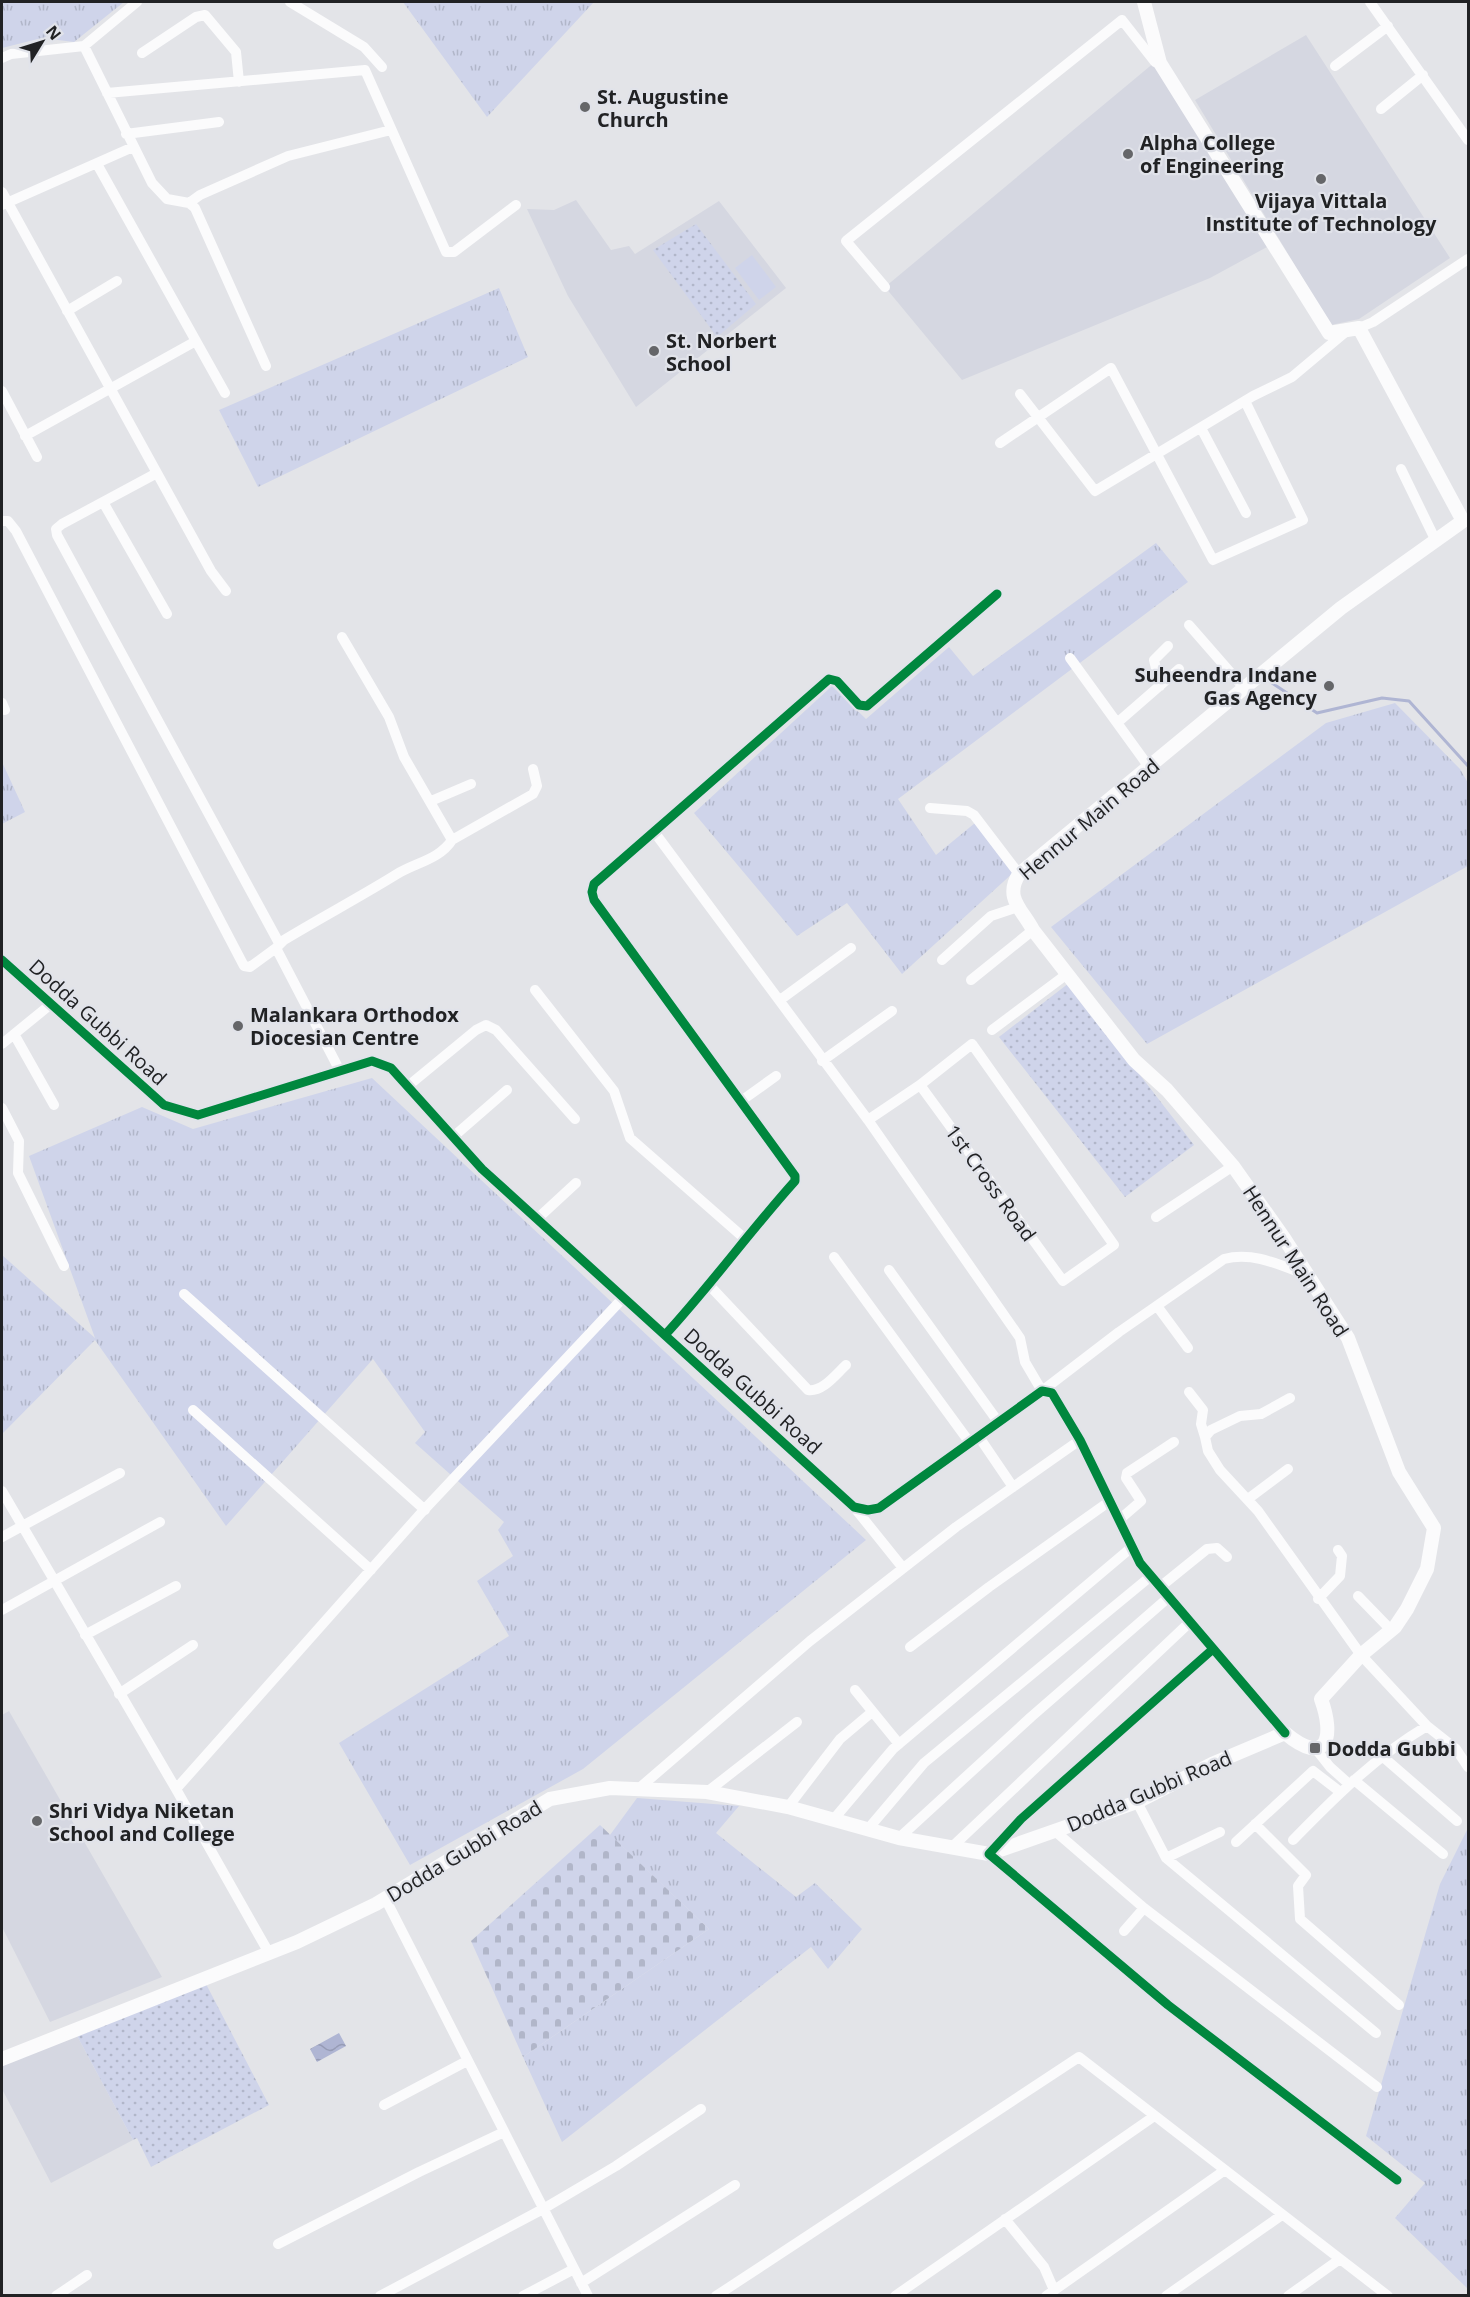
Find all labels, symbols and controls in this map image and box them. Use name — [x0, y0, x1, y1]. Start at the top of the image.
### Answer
north arrow — [12, 12, 72, 72]
text: N — [41, 21, 66, 45]
place label: St. Augustine Church — [597, 83, 729, 133]
marker: St. Augustine Church — [578, 100, 592, 114]
place label: Alpha College of Engineering — [1140, 129, 1284, 179]
marker: Alpha College of Engineering — [1121, 147, 1135, 161]
marker: Vijaya Vittala Institute of Technology — [1314, 172, 1328, 186]
place label: Vijaya Vittala Institute of Technology — [1206, 187, 1437, 237]
place label: St. Norbert School — [666, 327, 777, 377]
marker: St. Norbert School — [647, 344, 661, 358]
place label: Suheendra Indane Gas Agency — [1134, 661, 1318, 711]
marker: Suheendra Indane Gas Agency — [1322, 679, 1336, 693]
street label: Hennur Main Road — [1013, 752, 1165, 886]
street label: Dodda Gubbi Road — [23, 953, 173, 1091]
place label: Malankara Orthodox Diocesian Centre — [250, 1001, 459, 1051]
marker: Malankara Orthodox Diocesian Centre — [231, 1019, 245, 1033]
street label: 1st Cross Road — [939, 1119, 1043, 1247]
street label: Hennur Main Road — [1237, 1180, 1355, 1342]
street label: Dodda Gubbi Road — [678, 1322, 828, 1460]
place label: Dodda Gubbi — [1327, 1735, 1456, 1762]
marker: Dodda Gubbi — [1308, 1741, 1322, 1755]
street label: Dodda Gubbi Road — [1062, 1744, 1236, 1838]
street label: Dodda Gubbi Road — [381, 1794, 547, 1908]
place label: Shri Vidya Niketan School and College — [49, 1797, 235, 1847]
marker: Shri Vidya Niketan School and College — [30, 1814, 44, 1828]

